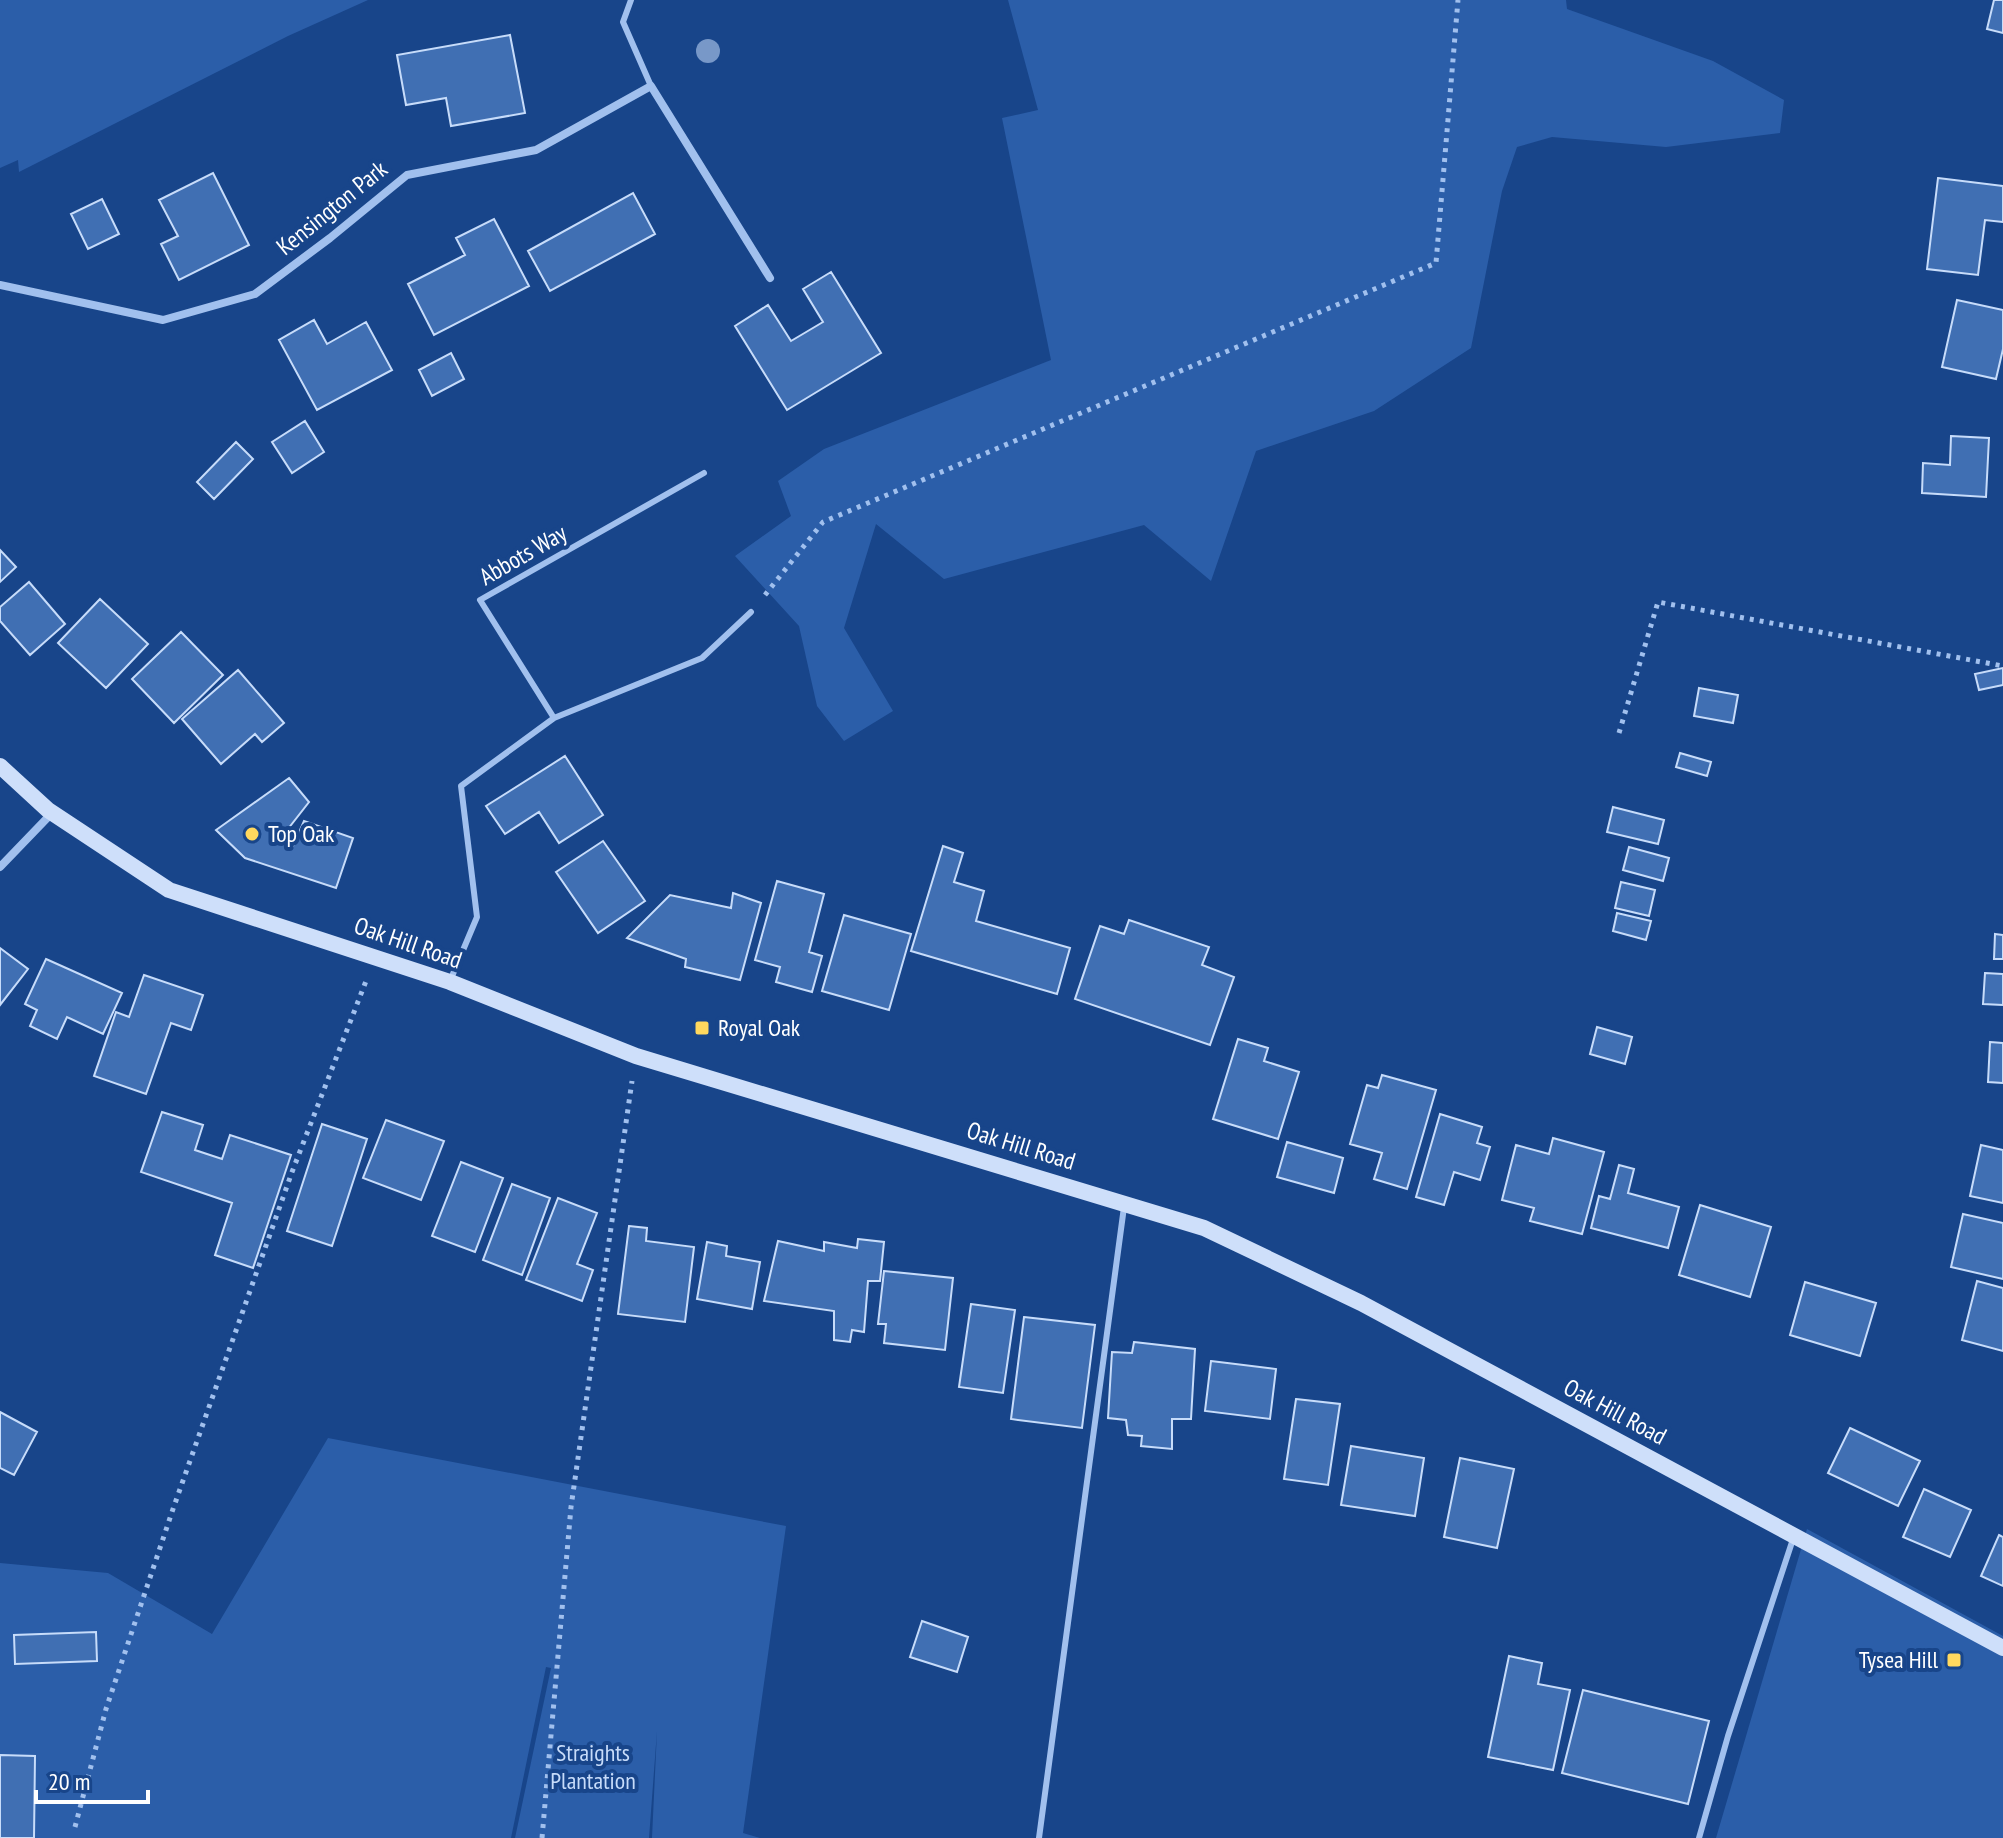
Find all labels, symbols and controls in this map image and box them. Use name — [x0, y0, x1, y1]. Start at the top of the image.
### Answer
street label: Kensington Park — [270, 153, 394, 262]
street label: Abbots Way — [473, 517, 572, 592]
place label: Top Oak — [268, 818, 335, 849]
marker: Top Oak — [243, 825, 261, 843]
street label: Oak Hill Road — [350, 910, 466, 975]
place label: Royal Oak — [718, 1012, 801, 1043]
marker: Royal Oak — [693, 1019, 711, 1037]
street label: Oak Hill Road — [963, 1114, 1079, 1177]
street label: Oak Hill Road — [1559, 1372, 1672, 1452]
place label: Tysea Hill — [1859, 1644, 1938, 1675]
marker: Tysea Hill — [1945, 1651, 1963, 1669]
park label: Straights Plantation — [550, 1737, 636, 1796]
scale bar — [36, 1754, 148, 1804]
text: 20 m — [48, 1766, 90, 1797]

